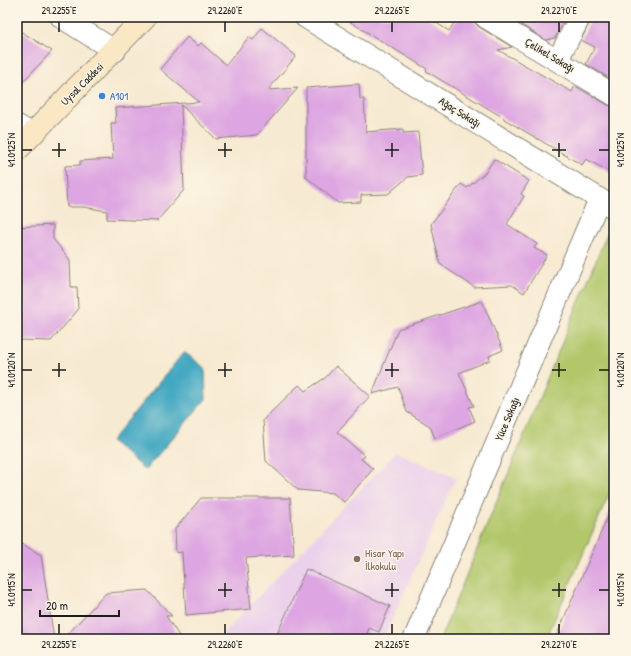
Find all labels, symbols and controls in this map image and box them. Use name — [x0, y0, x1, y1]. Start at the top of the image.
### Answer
text: 29.2255°E — [41, 4, 77, 17]
text: 29.2260°E — [207, 4, 243, 17]
text: 29.2265°E — [375, 4, 410, 17]
text: 29.2270°E — [541, 4, 578, 17]
street label: Çelikel Sokağı — [522, 35, 578, 75]
street label: Uysal Caddesi — [58, 60, 106, 108]
place label: A101 — [110, 89, 128, 103]
marker: A101 — [97, 91, 107, 101]
street label: Ağaç Sokağı — [436, 94, 484, 130]
text: 41.0125°N — [5, 133, 18, 167]
text: 41.0125°N — [614, 133, 627, 167]
text: 41.0120°N — [5, 353, 18, 387]
text: 41.0120°N — [614, 353, 627, 387]
street label: Yüce Sokağı — [492, 395, 522, 443]
place label: Hisar Yapı İlkokulu — [365, 546, 404, 573]
marker: Hisar Yapı İlkokulu — [352, 554, 362, 564]
text: 41.0115°N — [5, 573, 18, 607]
text: 41.0115°N — [614, 573, 627, 607]
scale bar — [40, 592, 119, 618]
text: 20 m — [46, 597, 68, 614]
text: 29.2255°E — [41, 638, 77, 651]
text: 29.2260°E — [207, 638, 243, 651]
text: 29.2265°E — [375, 638, 410, 651]
text: 29.2270°E — [541, 638, 578, 651]

